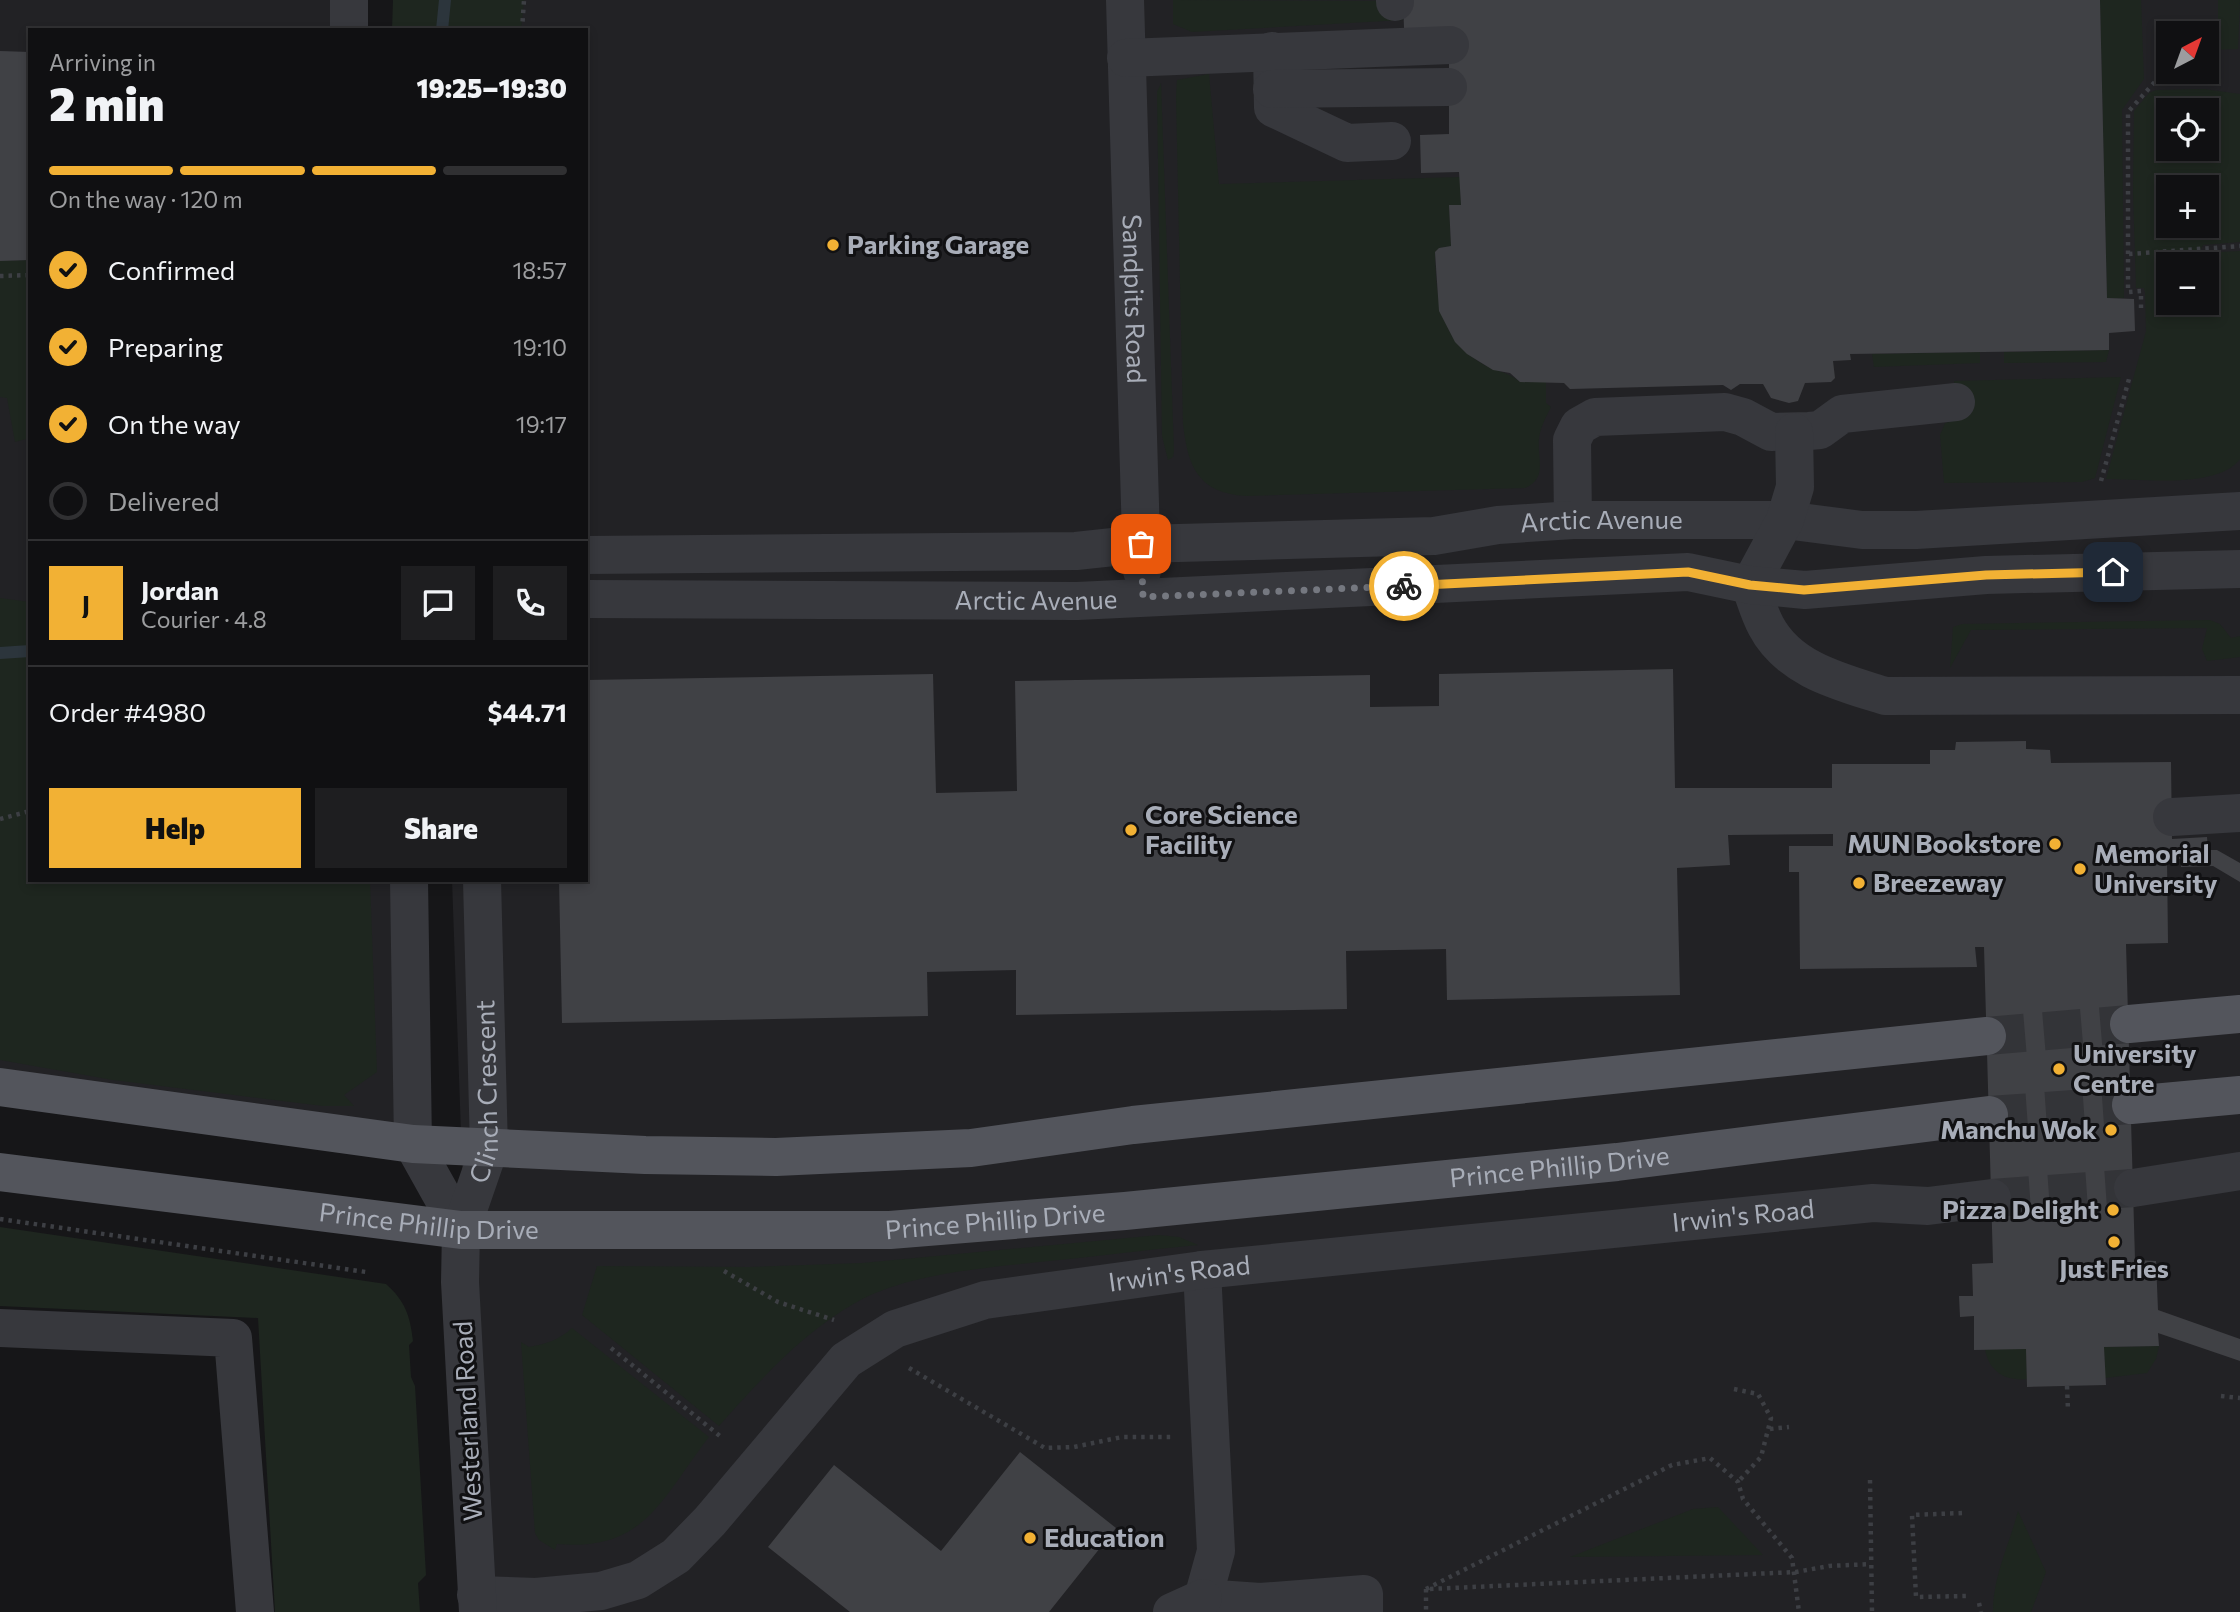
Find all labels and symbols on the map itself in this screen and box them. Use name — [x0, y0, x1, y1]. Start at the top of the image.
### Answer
north arrow — [2156, 21, 2219, 84]
street label: Sandpits Road — [1117, 214, 1153, 384]
place label: Parking Garage — [847, 228, 1029, 259]
marker: Parking Garage — [825, 237, 841, 253]
street label: Arctic Avenue — [1519, 503, 1683, 537]
pin — [1111, 514, 1171, 574]
pin — [2083, 542, 2143, 602]
courier — [1369, 551, 1439, 621]
street label: Arctic Avenue — [955, 582, 1118, 615]
place label: Core Science Facility — [1145, 798, 1298, 859]
marker: Core Science Facility — [1123, 822, 1139, 838]
place label: MUN Bookstore — [1847, 827, 2041, 858]
marker: MUN Bookstore — [2047, 836, 2063, 852]
place label: Memorial University — [2094, 837, 2217, 898]
marker: Memorial University — [2072, 861, 2088, 877]
place label: Breezeway — [1873, 866, 2004, 897]
marker: Breezeway — [1851, 875, 1867, 891]
street label: Clinch Crescent — [461, 1000, 503, 1187]
place label: University Centre — [2073, 1037, 2196, 1098]
marker: University Centre — [2051, 1061, 2067, 1077]
place label: Manchu Wok — [1940, 1113, 2097, 1144]
marker: Manchu Wok — [2103, 1122, 2119, 1138]
street label: Prince Phillip Drive — [1448, 1139, 1671, 1193]
street label: Irwin's Road — [1670, 1192, 1816, 1237]
place label: Pizza Delight — [1942, 1193, 2099, 1224]
street label: Prince Phillip Drive — [317, 1195, 539, 1244]
street label: Prince Phillip Drive — [884, 1196, 1106, 1244]
marker: Pizza Delight — [2105, 1202, 2121, 1218]
marker: Just Fries — [2106, 1234, 2122, 1250]
street label: Irwin's Road — [1106, 1248, 1252, 1297]
place label: Just Fries — [2059, 1252, 2169, 1283]
street label: Westerland Road — [446, 1320, 487, 1522]
place label: Education — [1044, 1521, 1165, 1552]
marker: Education — [1022, 1530, 1038, 1546]

